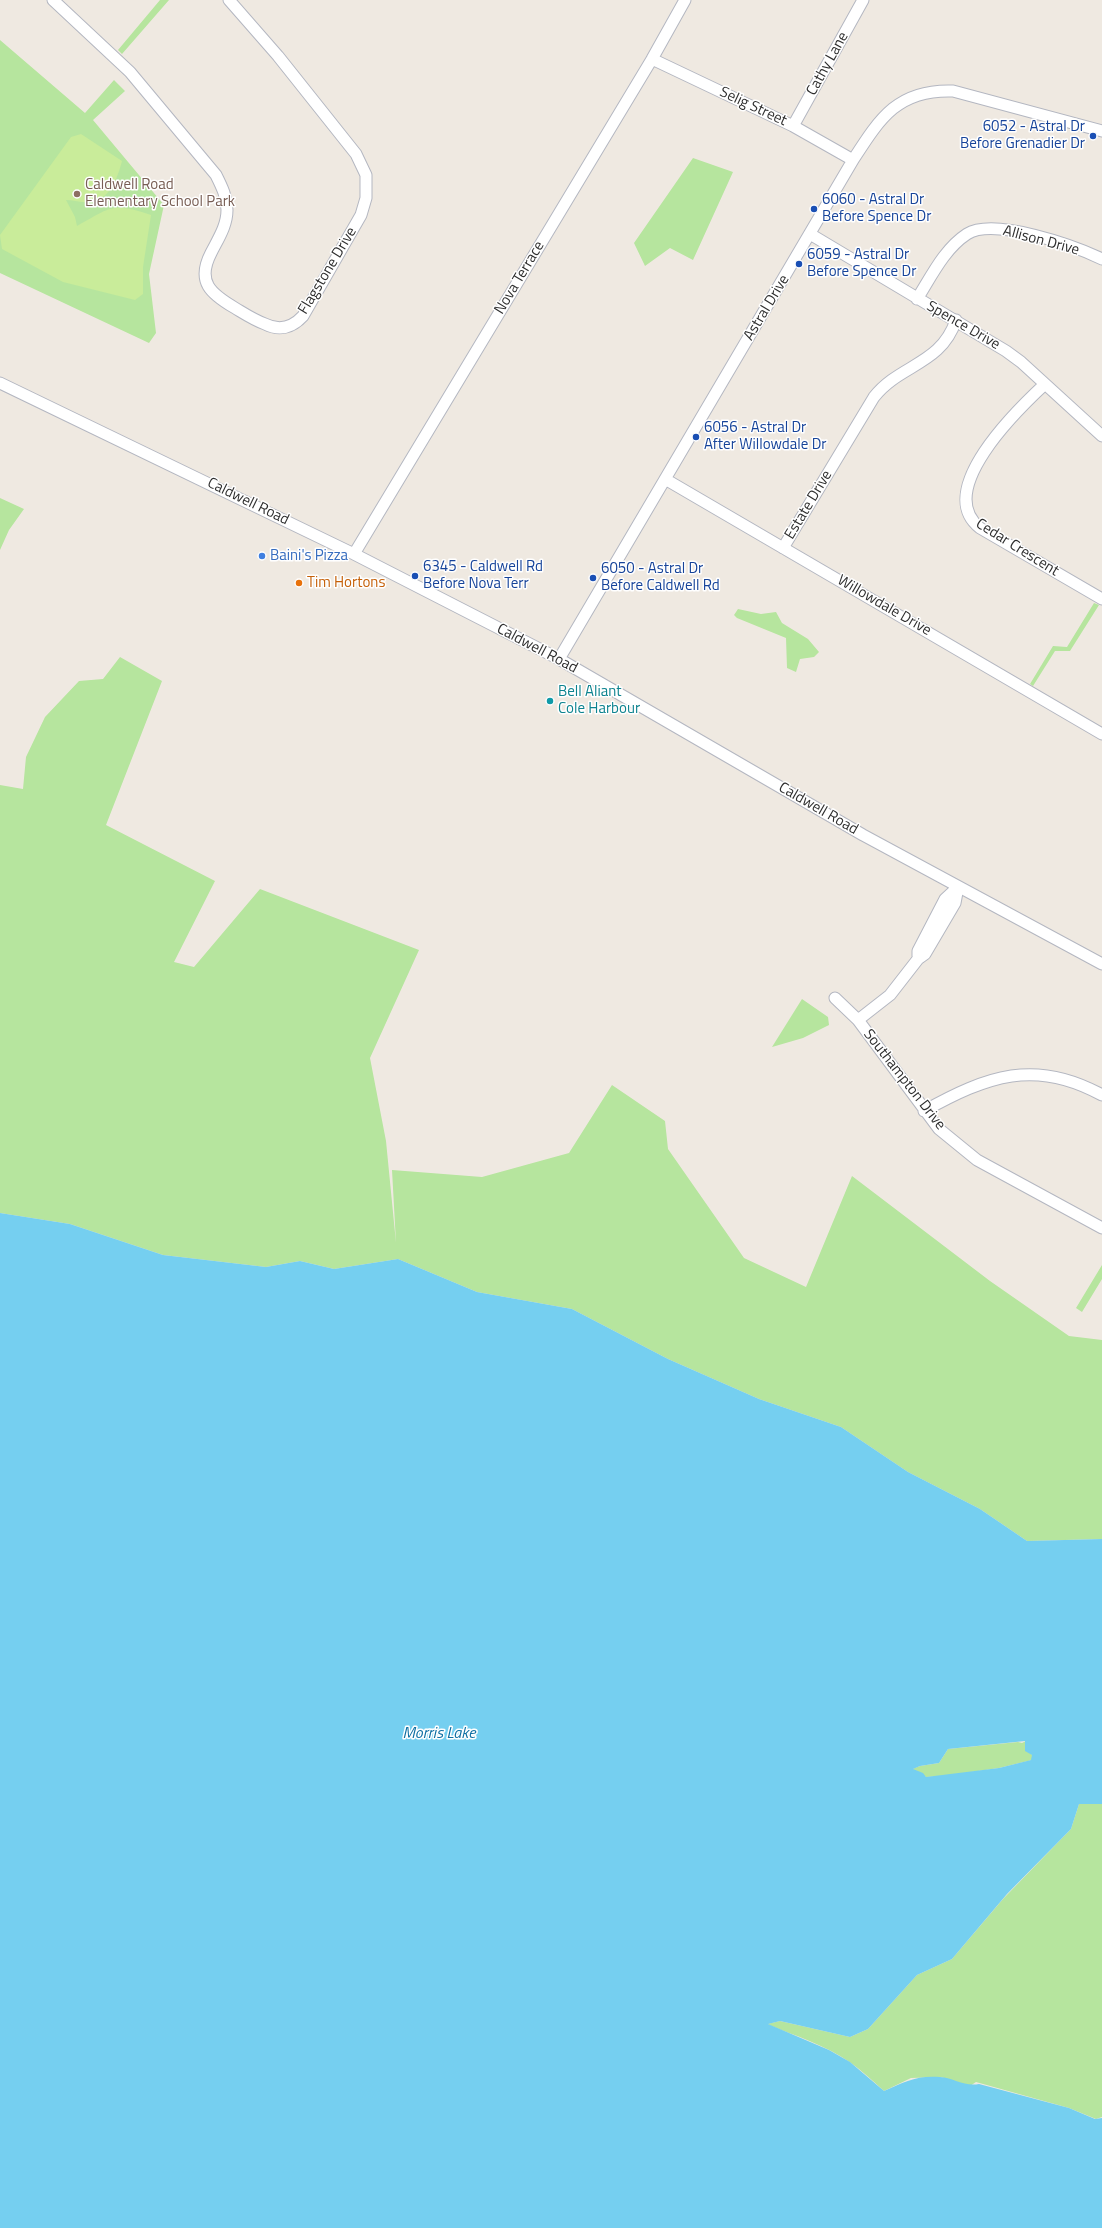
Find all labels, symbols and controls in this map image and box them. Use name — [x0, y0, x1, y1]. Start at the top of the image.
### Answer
street label: Cathy Lane — [803, 29, 853, 99]
street label: Selig Street — [717, 84, 789, 130]
place label: 6052 - Astral Dr Before Grenadier Dr — [960, 118, 1085, 153]
marker: 6052 - Astral Dr Before Grenadier Dr — [1088, 131, 1098, 141]
place label: Caldwell Road Elementary School Park — [85, 176, 235, 211]
marker: Caldwell Road Elementary School Park — [72, 189, 82, 199]
place label: 6060 - Astral Dr Before Spence Dr — [822, 191, 931, 226]
marker: 6060 - Astral Dr Before Spence Dr — [809, 204, 819, 214]
street label: Allison Drive — [1001, 222, 1081, 260]
street label: Flagstone Drive — [295, 224, 361, 318]
street label: Nova Terrace — [491, 238, 549, 318]
place label: 6059 - Astral Dr Before Spence Dr — [807, 246, 916, 281]
marker: 6059 - Astral Dr Before Spence Dr — [794, 259, 804, 269]
street label: Astral Drive — [740, 272, 794, 344]
street label: Spence Drive — [923, 298, 1003, 354]
place label: 6056 - Astral Dr After Willowdale Dr — [704, 419, 826, 454]
marker: 6056 - Astral Dr After Willowdale Dr — [691, 432, 701, 442]
street label: Estate Drive — [781, 467, 837, 543]
street label: Caldwell Road — [204, 474, 292, 530]
street label: Cedar Crescent — [972, 515, 1062, 581]
place label: Baini's Pizza — [270, 547, 348, 565]
marker: Baini's Pizza — [257, 551, 267, 561]
place label: 6345 - Caldwell Rd Before Nova Terr — [423, 558, 543, 593]
place label: 6050 - Astral Dr Before Caldwell Rd — [601, 560, 720, 595]
marker: 6345 - Caldwell Rd Before Nova Terr — [410, 571, 420, 581]
street label: Willowdale Drive — [834, 572, 934, 640]
marker: 6050 - Astral Dr Before Caldwell Rd — [588, 573, 598, 583]
place label: Tim Hortons — [307, 574, 385, 592]
marker: Tim Hortons — [294, 578, 304, 588]
street label: Caldwell Road — [494, 620, 580, 678]
place label: Bell Aliant Cole Harbour — [558, 683, 640, 718]
marker: Bell Aliant Cole Harbour — [545, 696, 555, 706]
street label: Caldwell Road — [775, 779, 861, 839]
street label: Southampton Drive — [859, 1026, 949, 1134]
water label: Morris Lake — [402, 1724, 476, 1744]

